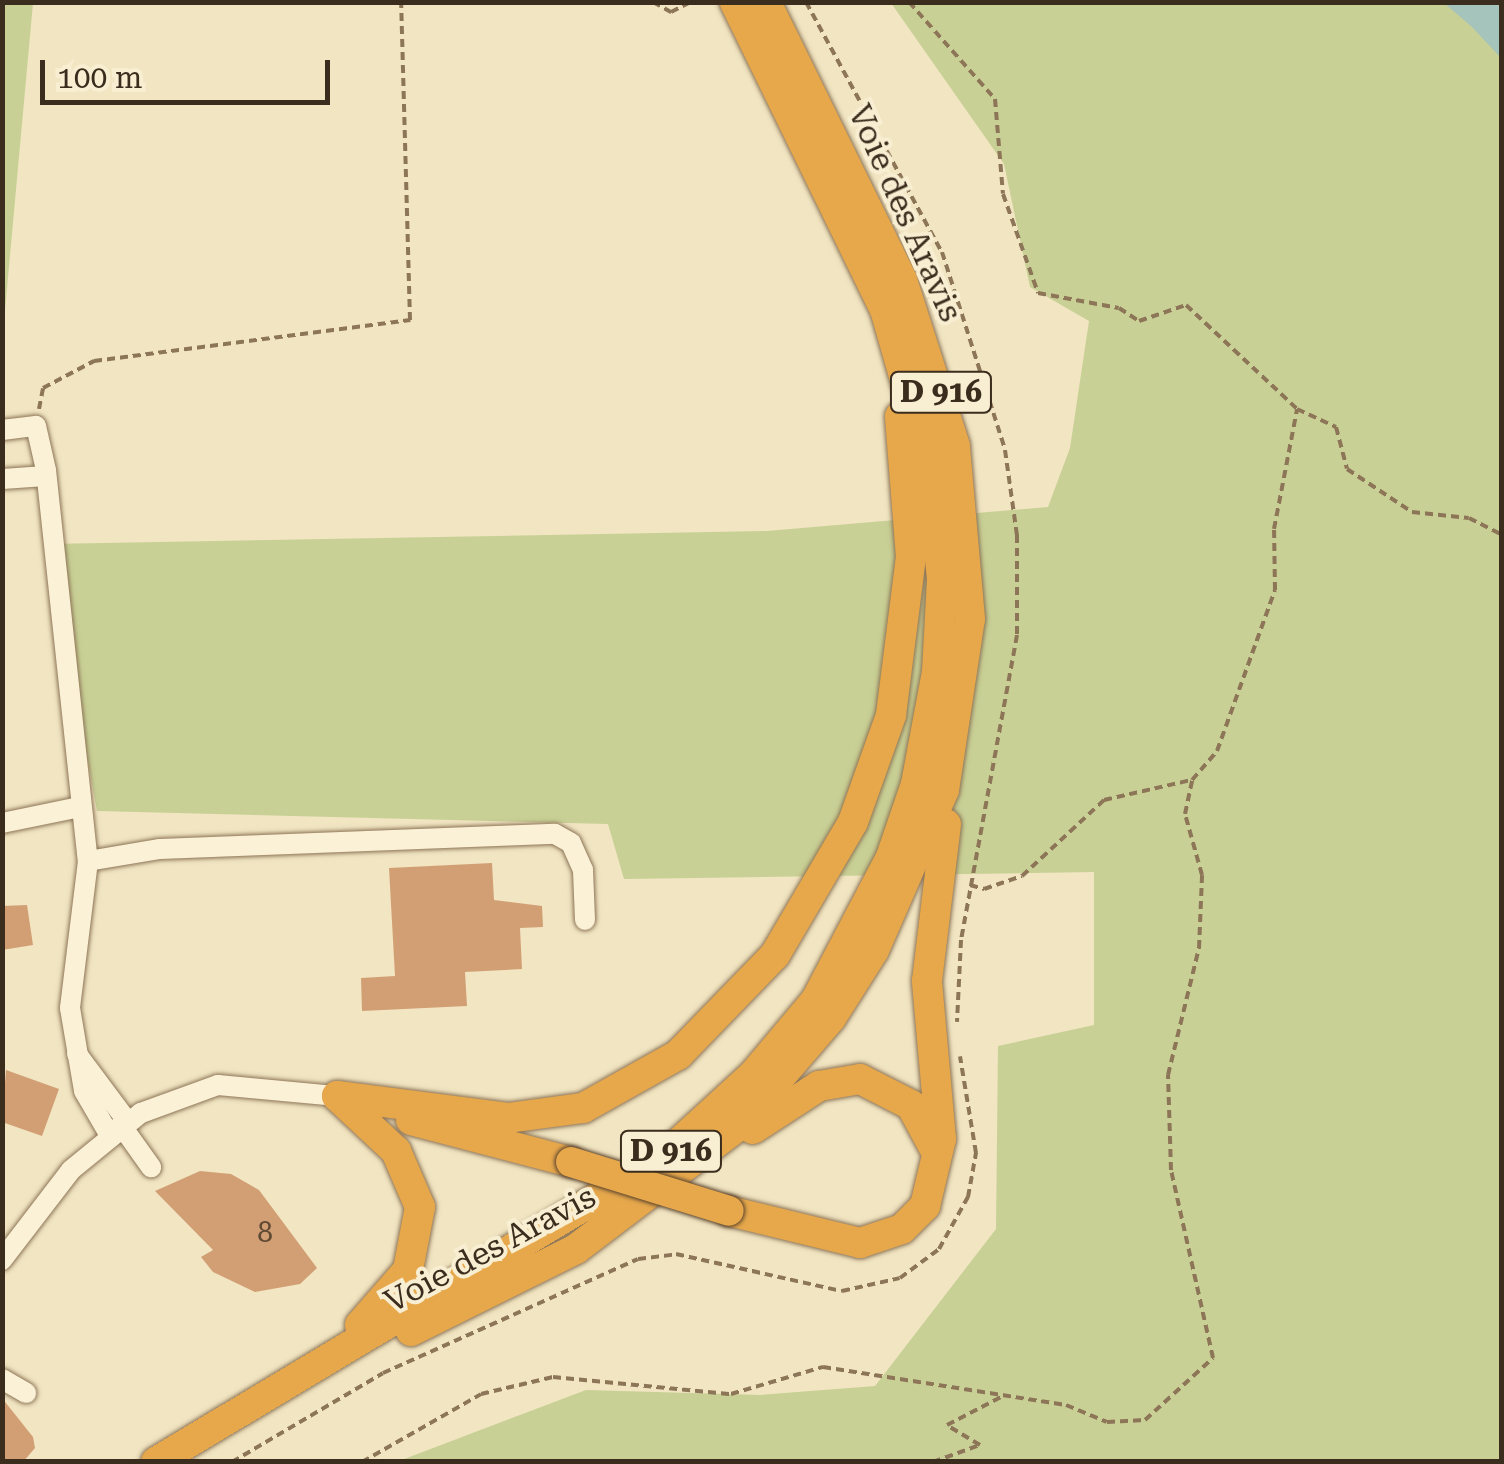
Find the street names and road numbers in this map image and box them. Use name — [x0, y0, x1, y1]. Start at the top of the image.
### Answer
street label: Voie des Aravis — [840, 99, 970, 327]
road number: D 916 — [888, 367, 994, 417]
road number: D 916 — [618, 1126, 724, 1176]
street label: Voie des Aravis — [378, 1177, 602, 1321]

